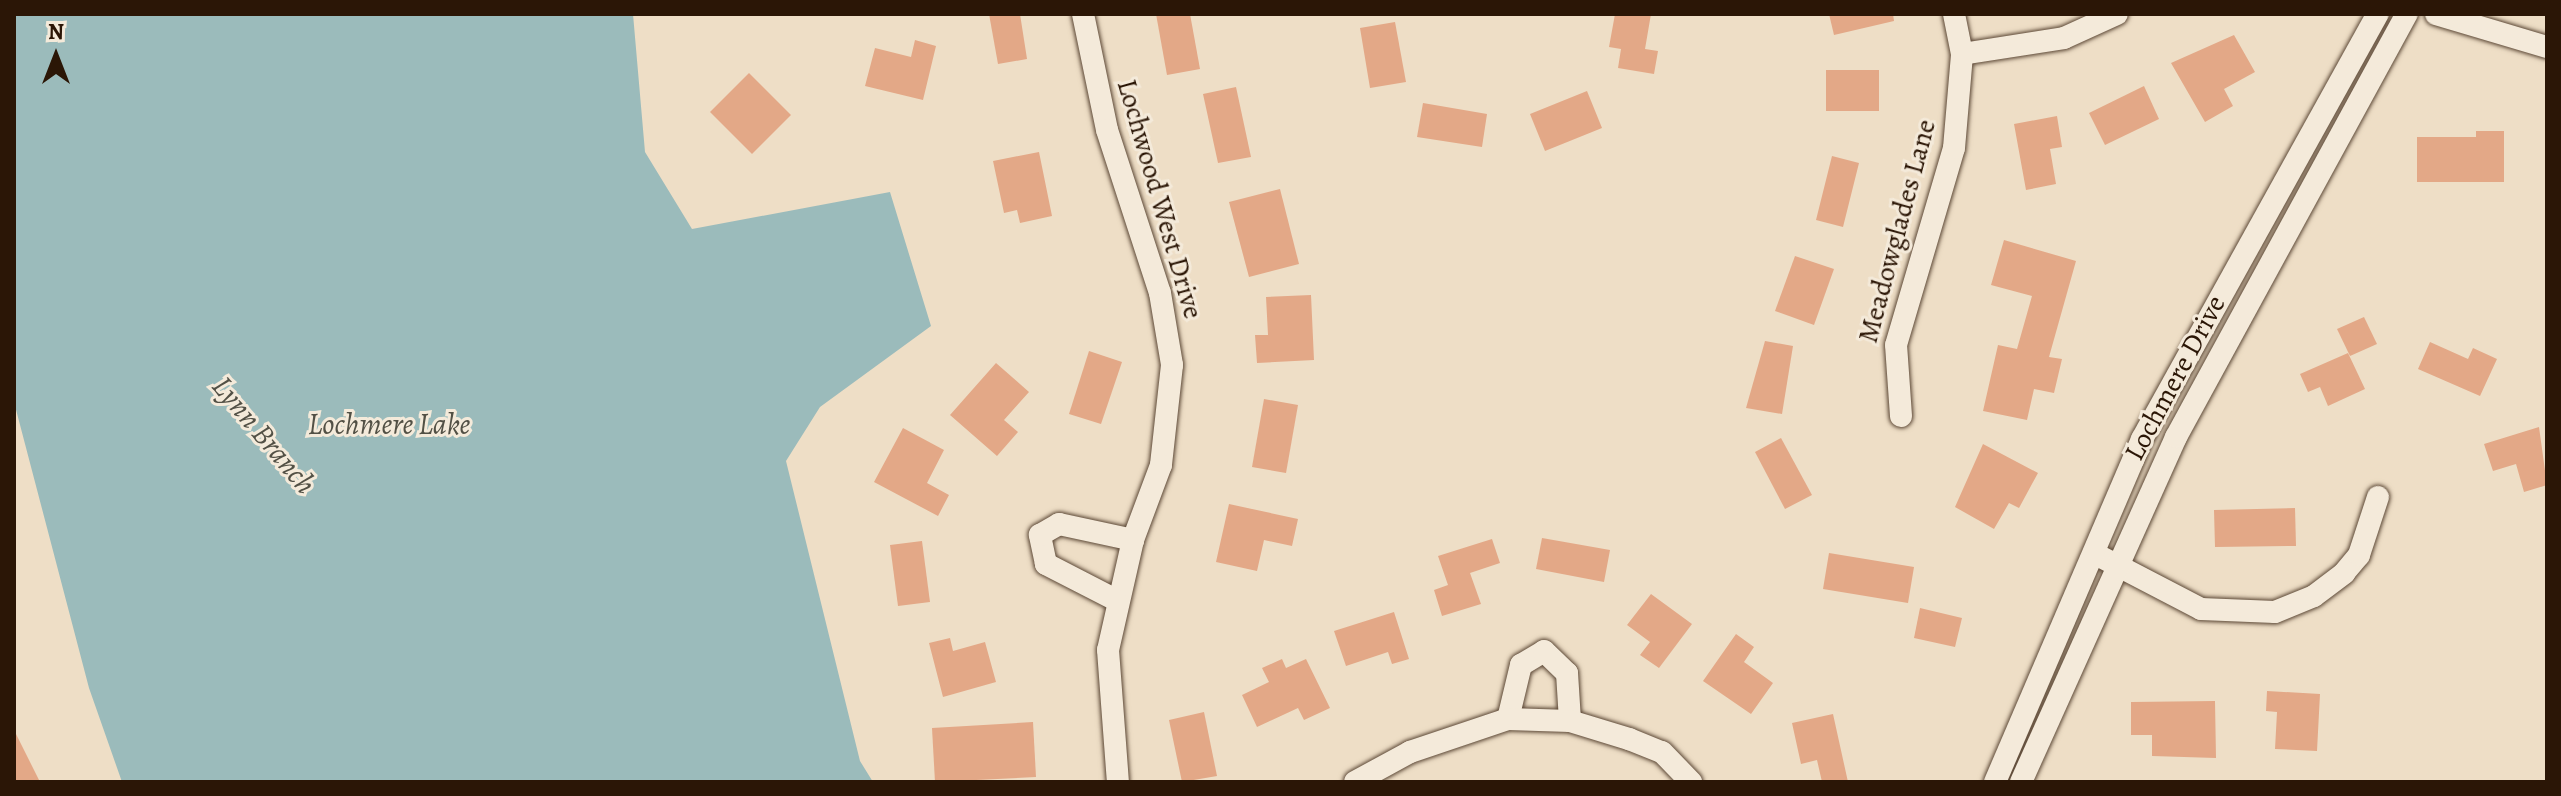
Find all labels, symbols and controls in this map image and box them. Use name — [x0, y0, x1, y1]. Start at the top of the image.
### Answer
north arrow — [16, 16, 96, 96]
text: N — [48, 17, 64, 47]
street label: Lochwood West Drive — [1110, 75, 1210, 323]
street label: Meadowglades Lane — [1851, 116, 1943, 346]
street label: Lochmere Drive — [2117, 290, 2233, 466]
water label: Lynn Branch — [204, 369, 324, 501]
water label: Lochmere Lake — [308, 406, 470, 442]

